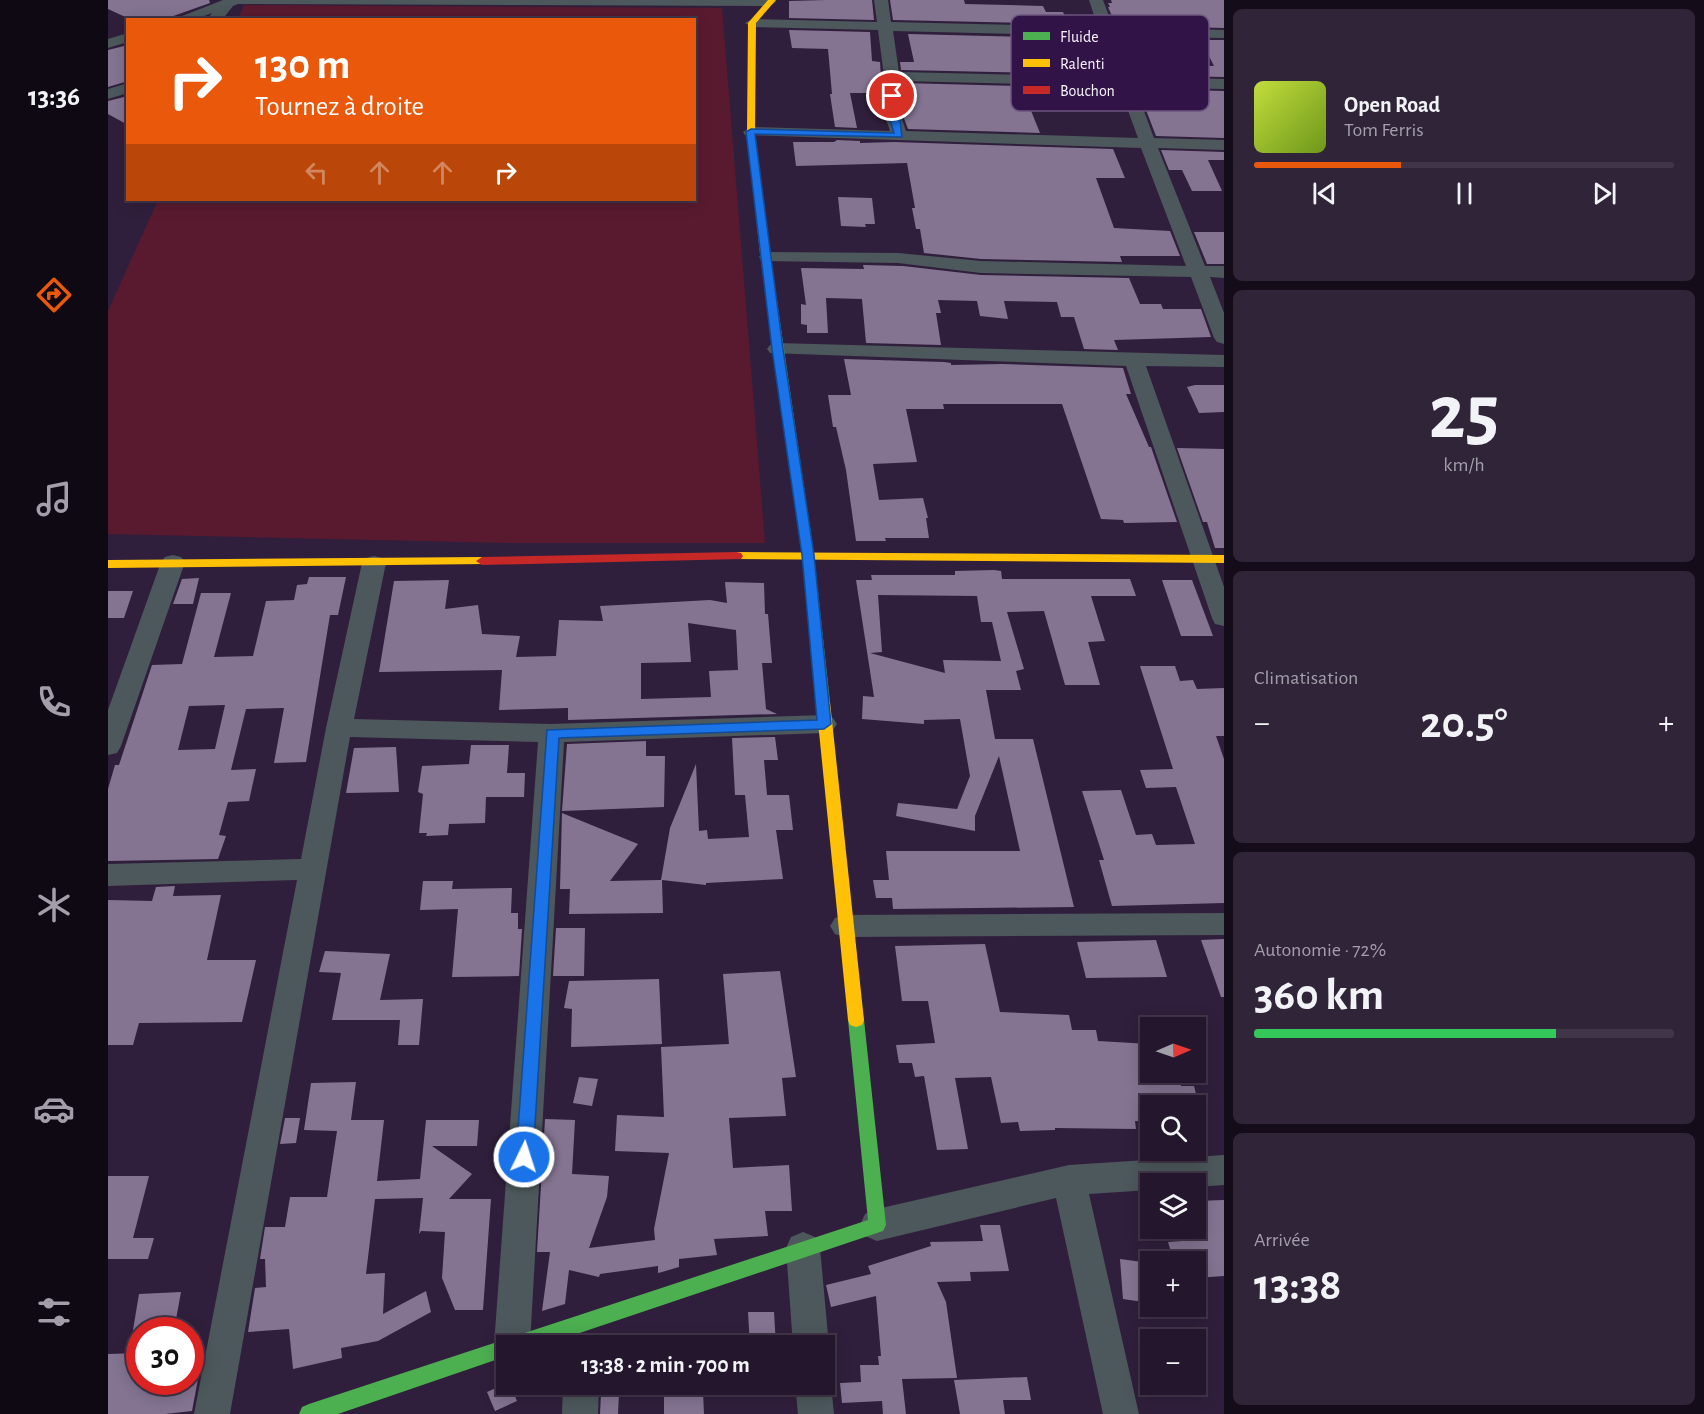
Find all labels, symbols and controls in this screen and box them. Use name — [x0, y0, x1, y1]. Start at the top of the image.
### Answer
legend — [1011, 15, 1209, 111]
text: Fluide — [1060, 29, 1099, 45]
icon: right — [156, 42, 234, 120]
text: 130 m — [255, 44, 350, 86]
text: Ralenti — [1060, 56, 1105, 72]
pin — [866, 70, 917, 121]
icon: arrive — [875, 79, 908, 112]
text: 13:36 — [28, 83, 80, 110]
text: Bouchon — [1060, 83, 1115, 99]
text: Tournez à droite — [255, 93, 424, 120]
text: Open Road — [1344, 94, 1440, 116]
text: Tom Ferris — [1344, 120, 1424, 140]
icon: left — [300, 156, 333, 189]
icon: ahead — [363, 156, 396, 189]
icon: ahead — [426, 156, 459, 189]
icon: right — [489, 156, 522, 189]
icon: previous — [1308, 177, 1341, 210]
icon: pause — [1448, 177, 1481, 210]
icon: next — [1588, 177, 1621, 210]
icon: directions — [33, 274, 75, 316]
text: 25 — [1429, 375, 1499, 453]
text: km/h — [1443, 455, 1485, 475]
icon: music — [33, 478, 75, 520]
text: Climatisation — [1254, 668, 1358, 688]
icon: phone — [33, 681, 75, 723]
text: 20.5° — [1420, 701, 1508, 746]
text: − — [1254, 707, 1270, 740]
text: + — [1658, 707, 1674, 740]
icon: climate — [33, 884, 75, 926]
text: Autonomie · 72% — [1254, 940, 1386, 960]
text: 360 km — [1254, 973, 1384, 1018]
north arrow — [1140, 1017, 1206, 1083]
map controls — [1140, 1017, 1206, 1395]
icon: car — [33, 1088, 75, 1130]
button: search — [1140, 1095, 1206, 1161]
position arrow — [492, 1125, 556, 1189]
button: layers — [1140, 1173, 1206, 1239]
text: Arrivée — [1254, 1230, 1310, 1250]
button: + — [1140, 1251, 1206, 1317]
text: 13:38 — [1254, 1263, 1341, 1308]
icon: filters — [33, 1291, 75, 1333]
speed limit sign: 30 — [126, 1317, 204, 1395]
button: − — [1140, 1329, 1206, 1395]
text: 13:38 · 2 min · 700 m — [581, 1354, 750, 1376]

